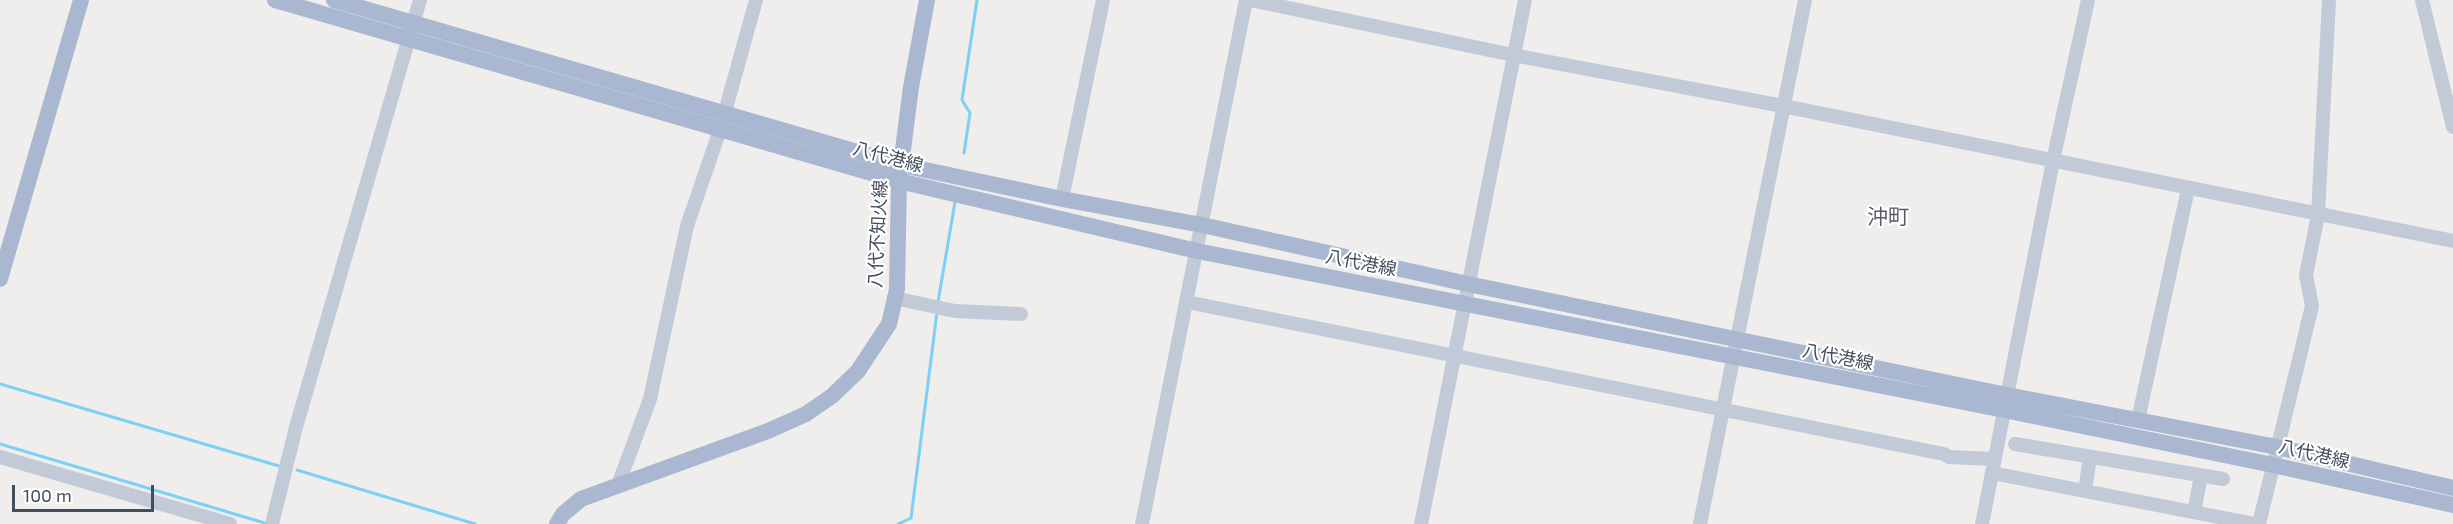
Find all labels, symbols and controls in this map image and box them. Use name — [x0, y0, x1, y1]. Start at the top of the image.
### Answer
street label: 八代港線 — [850, 137, 926, 177]
street label: 八代不知火線 — [864, 180, 892, 288]
district label: 沖町 — [1867, 204, 1909, 230]
street label: 八代港線 — [1324, 246, 1398, 280]
street label: 八代港線 — [1801, 340, 1875, 374]
street label: 八代港線 — [2276, 435, 2352, 473]
scale bar — [15, 473, 158, 511]
text: 100 m — [23, 484, 72, 506]

